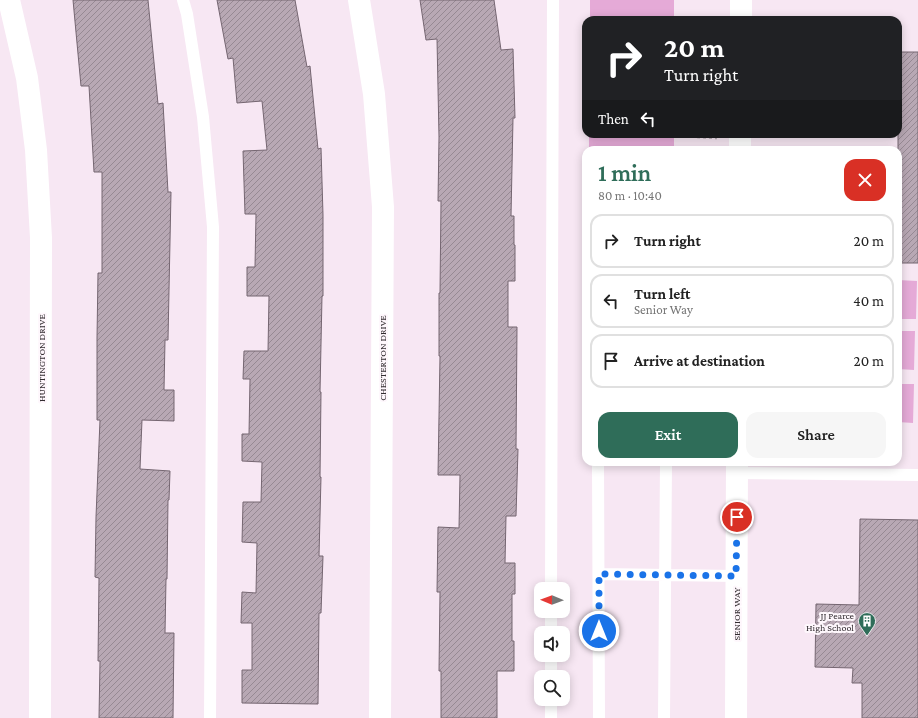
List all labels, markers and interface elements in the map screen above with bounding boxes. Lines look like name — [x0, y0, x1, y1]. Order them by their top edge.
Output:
icon: right — [598, 32, 650, 84]
text: 20 m — [664, 32, 724, 63]
text: Turn right — [664, 65, 738, 85]
icon: left — [637, 108, 659, 130]
text: Then — [598, 111, 629, 127]
text: 1 min — [598, 159, 651, 186]
button: close — [844, 159, 886, 201]
text: 80 m · 10:40 — [598, 188, 662, 203]
icon: right — [600, 230, 622, 252]
text: Turn right — [634, 233, 701, 249]
text: 20 m — [854, 233, 884, 249]
text: Turn left — [634, 286, 690, 302]
icon: left — [600, 290, 622, 312]
text: 40 m — [853, 293, 884, 309]
text: Senior Way — [634, 302, 693, 317]
street label: HUNTINGTON DRIVE — [36, 313, 47, 402]
street label: CHESTERTON DRIVE — [377, 315, 388, 401]
icon: arrive — [600, 350, 622, 372]
text: Arrive at destination — [634, 353, 765, 369]
text: 20 m — [854, 353, 884, 369]
button: Exit — [598, 412, 738, 458]
button: Share — [746, 412, 886, 458]
pin — [720, 500, 754, 534]
icon: arrive — [726, 506, 748, 528]
north arrow — [534, 582, 570, 618]
map controls — [534, 582, 570, 706]
street label: SENIOR WAY — [731, 587, 742, 641]
position arrow — [578, 610, 620, 652]
place label: JJ Pearce High School — [806, 610, 855, 633]
building icon: JJ Pearce High School — [857, 611, 877, 636]
button: sound — [534, 626, 570, 662]
button: search — [534, 670, 570, 706]

